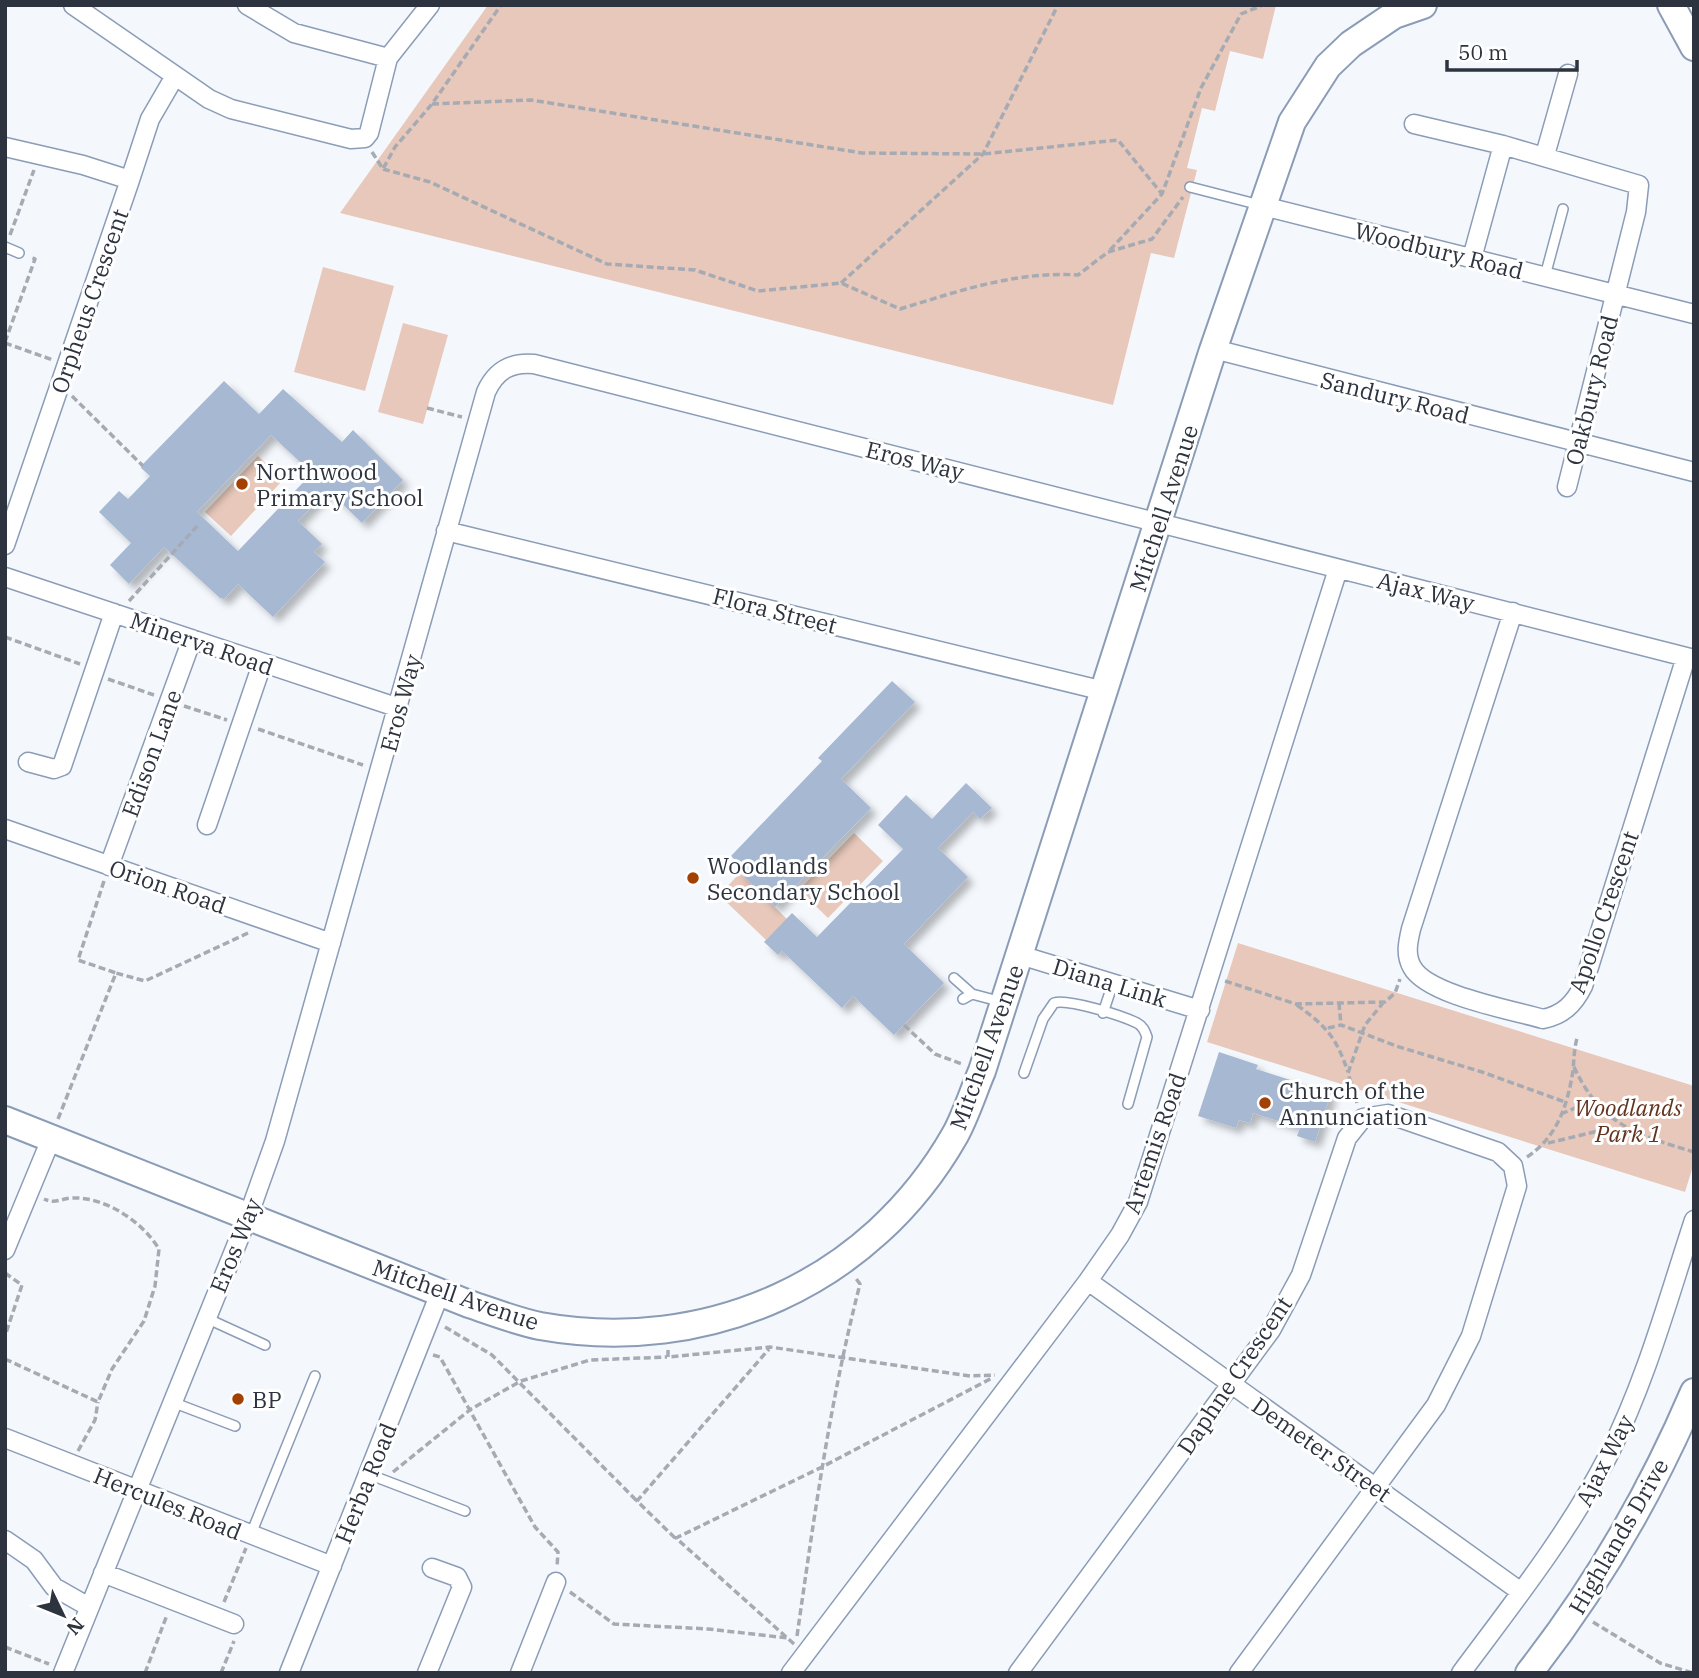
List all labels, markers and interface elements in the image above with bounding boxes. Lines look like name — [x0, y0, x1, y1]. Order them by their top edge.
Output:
scale bar — [1447, 28, 1576, 72]
text: 50 m — [1458, 38, 1508, 66]
street label: Orpheus Crescent — [43, 205, 135, 397]
street label: Woodbury Road — [1351, 215, 1527, 285]
street label: Oakbury Road — [1558, 312, 1624, 468]
street label: Sandury Road — [1317, 364, 1473, 430]
street label: Mitchell Avenue — [1122, 421, 1204, 595]
street label: Eros Way — [863, 433, 968, 487]
place label: Northwood Primary School — [256, 456, 423, 512]
marker: Northwood Primary School — [234, 476, 250, 492]
street label: Ajax Way — [1374, 564, 1478, 618]
street label: Flora Street — [710, 580, 840, 640]
street label: Minerva Road — [126, 604, 278, 682]
street label: Eros Way — [373, 650, 428, 755]
street label: Edison Lane — [114, 685, 188, 821]
street label: Apollo Crescent — [1561, 827, 1645, 997]
place label: Woodlands Secondary School — [707, 850, 900, 906]
street label: Orion Road — [106, 852, 230, 920]
marker: Woodlands Secondary School — [685, 870, 701, 886]
street label: Diana Link — [1049, 950, 1171, 1014]
street label: Mitchell Avenue — [942, 960, 1030, 1134]
street label: Artemis Road — [1116, 1069, 1192, 1217]
place label: Church of the Annunciation — [1279, 1075, 1428, 1131]
park label: Woodlands Park 1 — [1574, 1092, 1682, 1148]
marker: Church of the Annunciation — [1257, 1095, 1273, 1111]
street label: Eros Way — [202, 1192, 268, 1297]
street label: Mitchell Avenue — [369, 1252, 543, 1336]
street label: Daphne Crescent — [1170, 1290, 1298, 1460]
place label: BP — [252, 1384, 282, 1414]
street label: Demeter Street — [1246, 1390, 1398, 1508]
marker: BP — [230, 1391, 246, 1407]
street label: Ajax Way — [1568, 1408, 1640, 1511]
street label: Herba Road — [327, 1418, 403, 1548]
street label: Highlands Drive — [1561, 1453, 1675, 1619]
street label: Hercules Road — [89, 1460, 247, 1546]
north arrow — [28, 1580, 98, 1650]
text: N — [62, 1613, 89, 1640]

